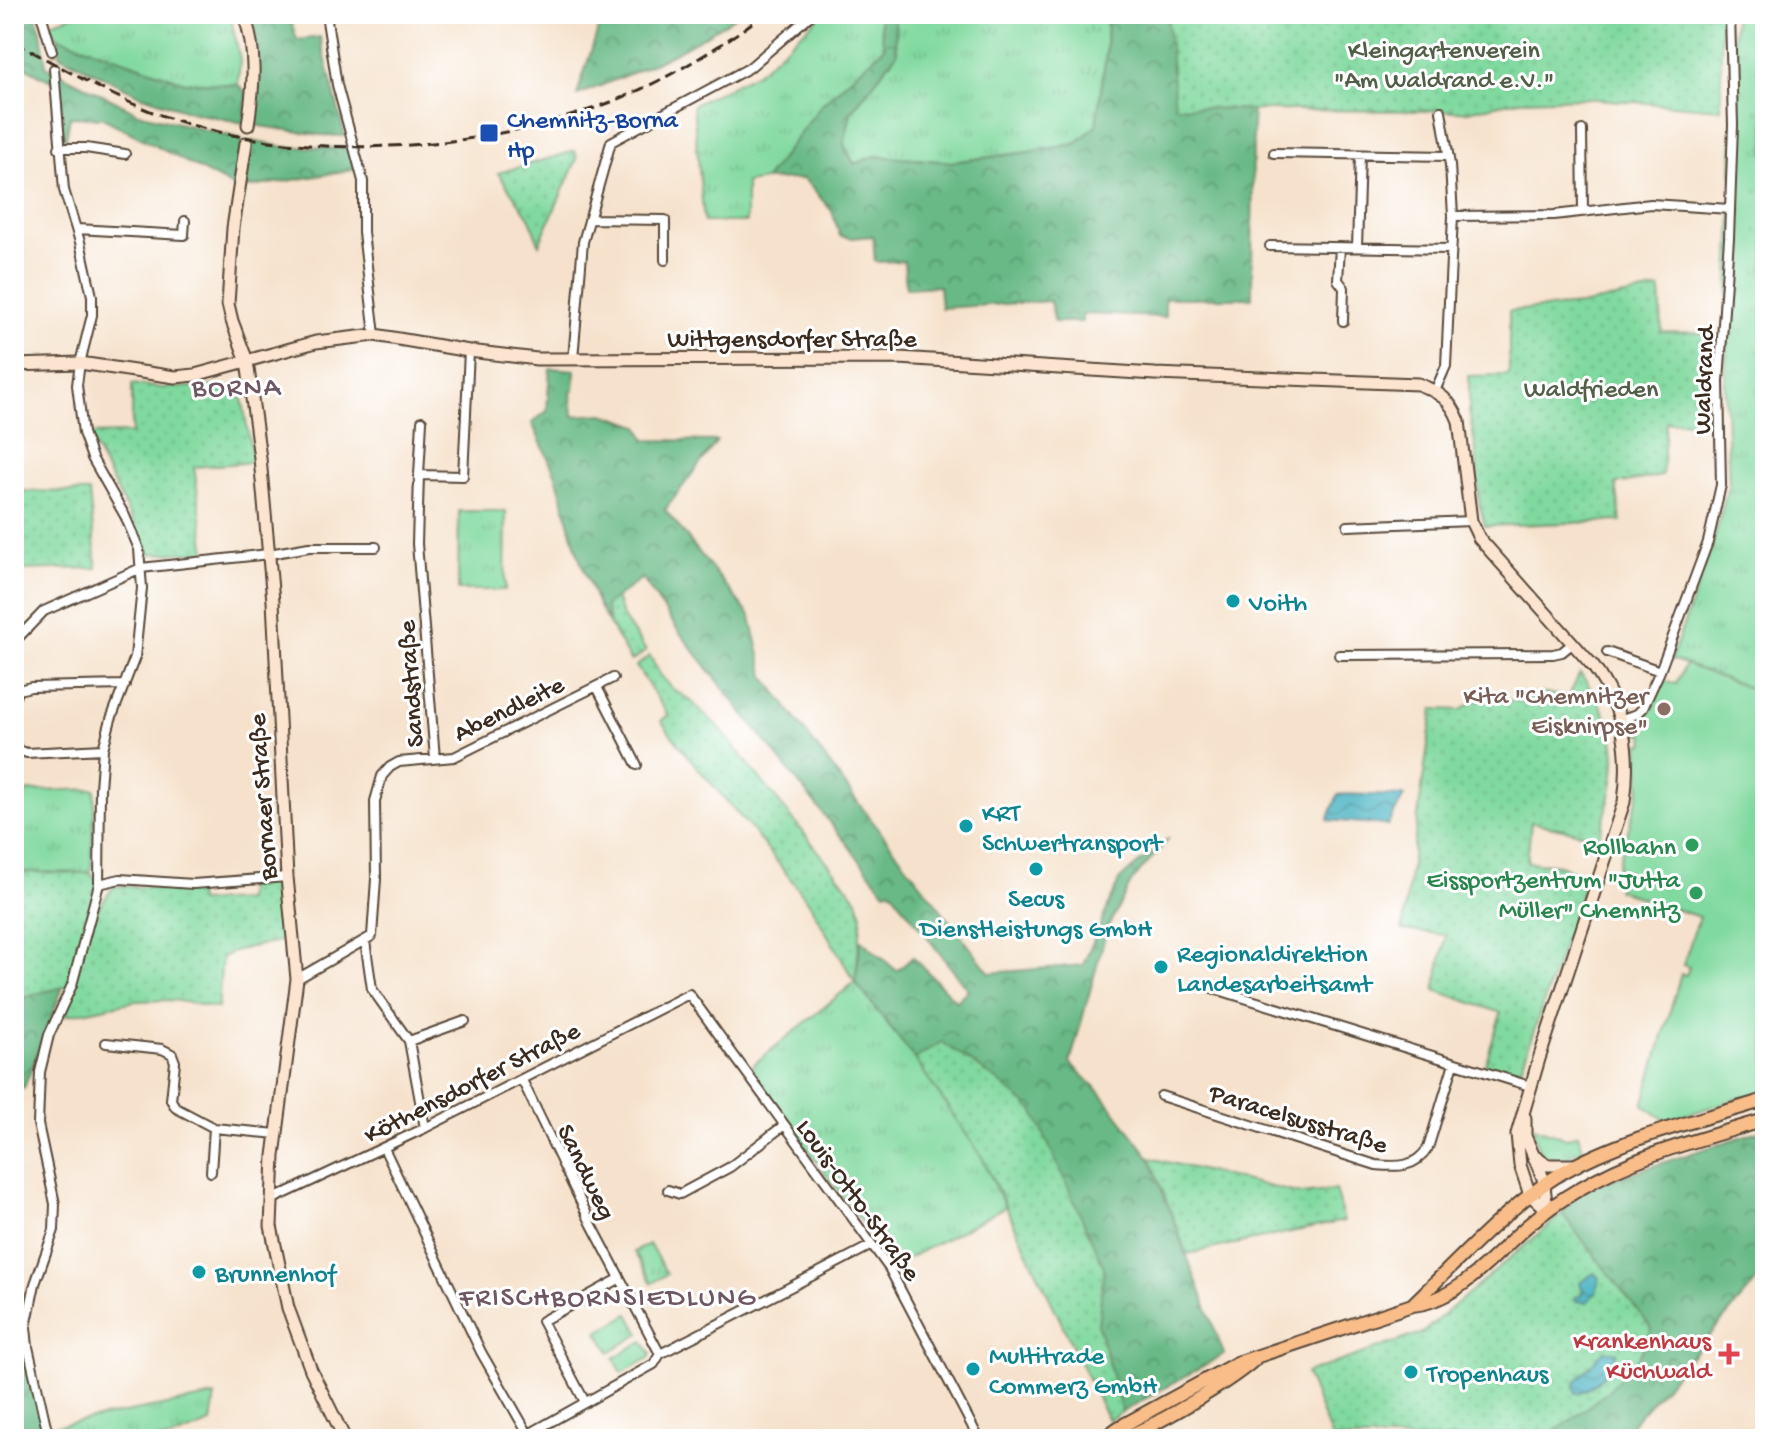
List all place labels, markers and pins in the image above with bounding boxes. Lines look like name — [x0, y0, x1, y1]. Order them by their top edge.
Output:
place label: Chemnitz-Borna Hp — [507, 107, 680, 168]
marker: Chemnitz-Borna Hp — [478, 122, 500, 144]
place label: Voith — [1248, 590, 1307, 621]
marker: Voith — [1224, 592, 1242, 610]
place label: Kita "Chemnitzer Eisknirpse" — [1463, 683, 1651, 744]
marker: Kita "Chemnitzer Eisknirpse" — [1655, 700, 1673, 718]
place label: KRT Schwertransport — [982, 800, 1164, 861]
marker: KRT Schwertransport — [957, 817, 975, 835]
place label: Rollbahn — [1583, 834, 1677, 865]
marker: Rollbahn — [1683, 836, 1701, 854]
marker: Secus Dienstleistungs GmbH — [1027, 860, 1045, 878]
place label: Eissportzentrum "Jutta Müller" Chemnitz — [1427, 867, 1682, 928]
marker: Eissportzentrum "Jutta Müller" Chemnitz — [1687, 884, 1705, 902]
place label: Secus Dienstleistungs GmbH — [918, 886, 1152, 947]
place label: Regionaldirektion Landesarbeitsamt — [1177, 941, 1374, 1002]
marker: Regionaldirektion Landesarbeitsamt — [1152, 958, 1170, 976]
place label: Brunnenhof — [214, 1261, 338, 1292]
marker: Brunnenhof — [190, 1263, 208, 1281]
place label: Krankenhaus Küchwald — [1573, 1328, 1713, 1389]
place label: Multitrade Commerz GmbH — [989, 1343, 1157, 1404]
marker: Krankenhaus Küchwald — [1718, 1343, 1740, 1365]
marker: Multitrade Commerz GmbH — [964, 1360, 982, 1378]
place label: Tropenhaus — [1425, 1361, 1550, 1392]
marker: Tropenhaus — [1402, 1363, 1420, 1381]

